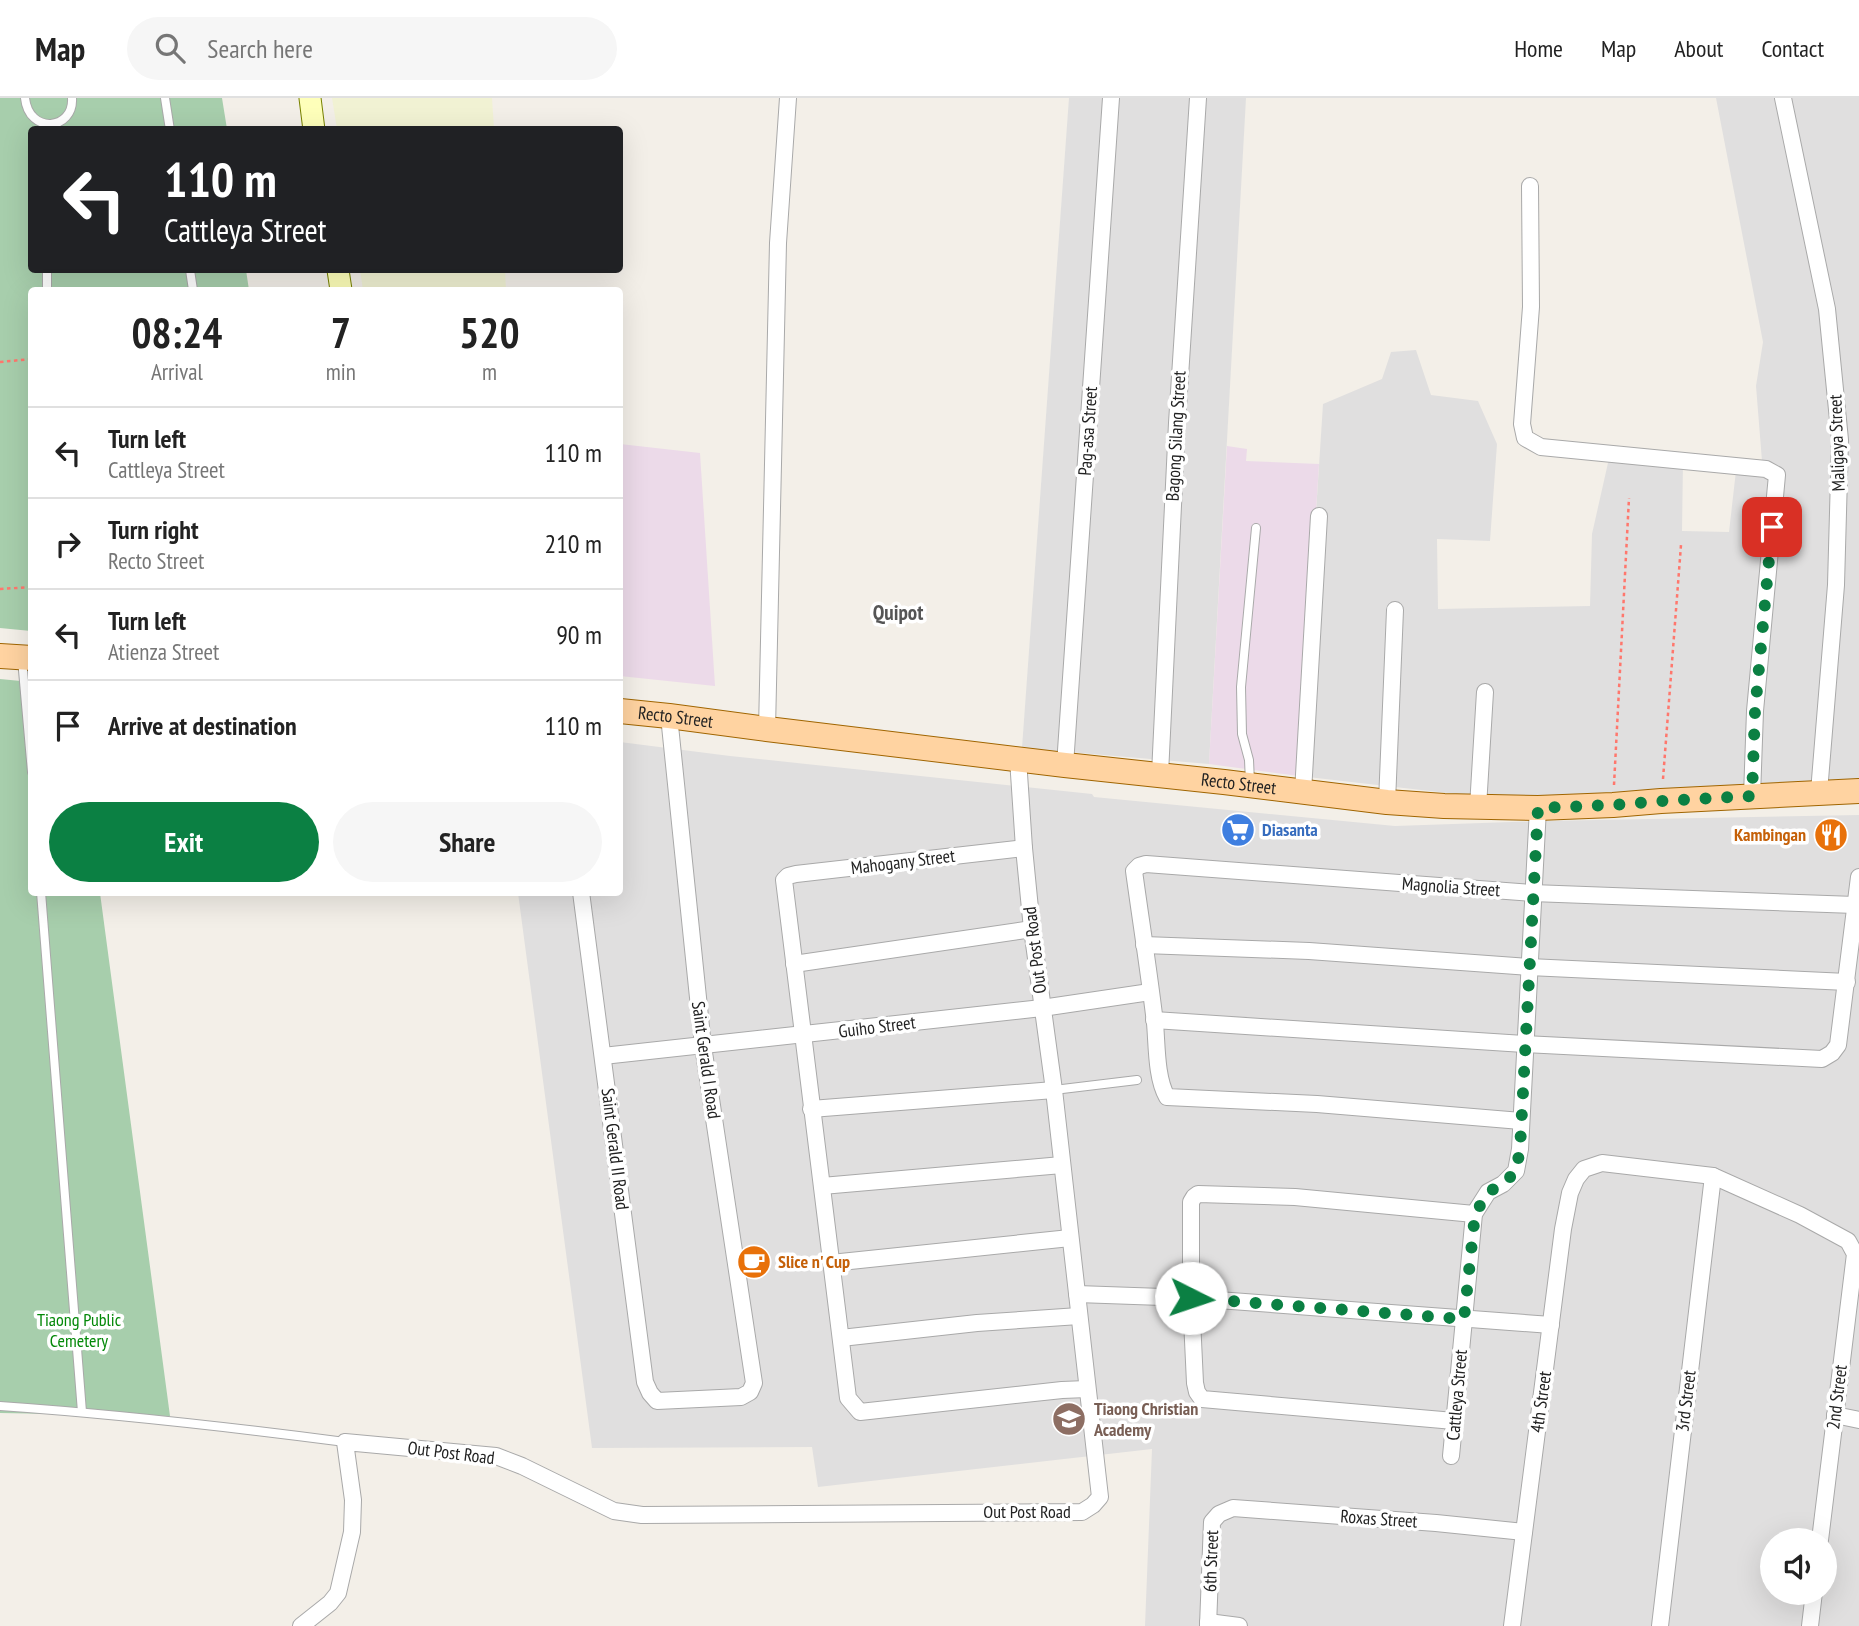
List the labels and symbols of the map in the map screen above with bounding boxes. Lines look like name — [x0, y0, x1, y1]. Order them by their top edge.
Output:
street label: Bagong Silang Street — [1161, 370, 1190, 502]
street label: Pag-asa Street — [1073, 386, 1102, 476]
street label: Maligaya Street — [1823, 394, 1850, 492]
pin — [1742, 497, 1802, 557]
district label: Quipot — [873, 599, 923, 626]
street label: Recto Street — [637, 701, 715, 733]
street label: Recto Street — [1200, 768, 1278, 799]
supermarket icon: Diasanta — [1219, 811, 1257, 849]
restaurant icon: Kambingan — [1812, 816, 1850, 854]
place label: Diasanta — [1262, 818, 1318, 841]
place label: Kambingan — [1734, 823, 1806, 846]
street label: Mahogany Street — [850, 844, 956, 879]
street label: Magnolia Street — [1401, 872, 1501, 901]
street label: Out Post Road — [1018, 905, 1051, 995]
street label: Saint Gerald I Road — [687, 1000, 726, 1120]
street label: Guiho Street — [837, 1010, 917, 1043]
street label: Saint Gerald II Road — [597, 1087, 634, 1211]
cafe icon: Slice n' Cup — [735, 1243, 773, 1281]
place label: Slice n' Cup — [778, 1250, 850, 1273]
position arrow — [1154, 1261, 1228, 1335]
park label: Tiaong Public Cemetery — [37, 1308, 122, 1352]
street label: Cattleya Street — [1441, 1348, 1472, 1442]
street label: 2nd Street — [1821, 1363, 1852, 1431]
street label: 3rd Street — [1670, 1369, 1701, 1433]
street label: 4th Street — [1525, 1370, 1556, 1434]
place label: Tiaong Christian Academy — [1093, 1397, 1198, 1441]
school or university icon: Tiaong Christian Academy — [1050, 1400, 1088, 1438]
street label: Out Post Road — [406, 1436, 496, 1469]
street label: Out Post Road — [983, 1500, 1071, 1523]
street label: Roxas Street — [1340, 1504, 1418, 1533]
street label: 6th Street — [1198, 1530, 1223, 1592]

